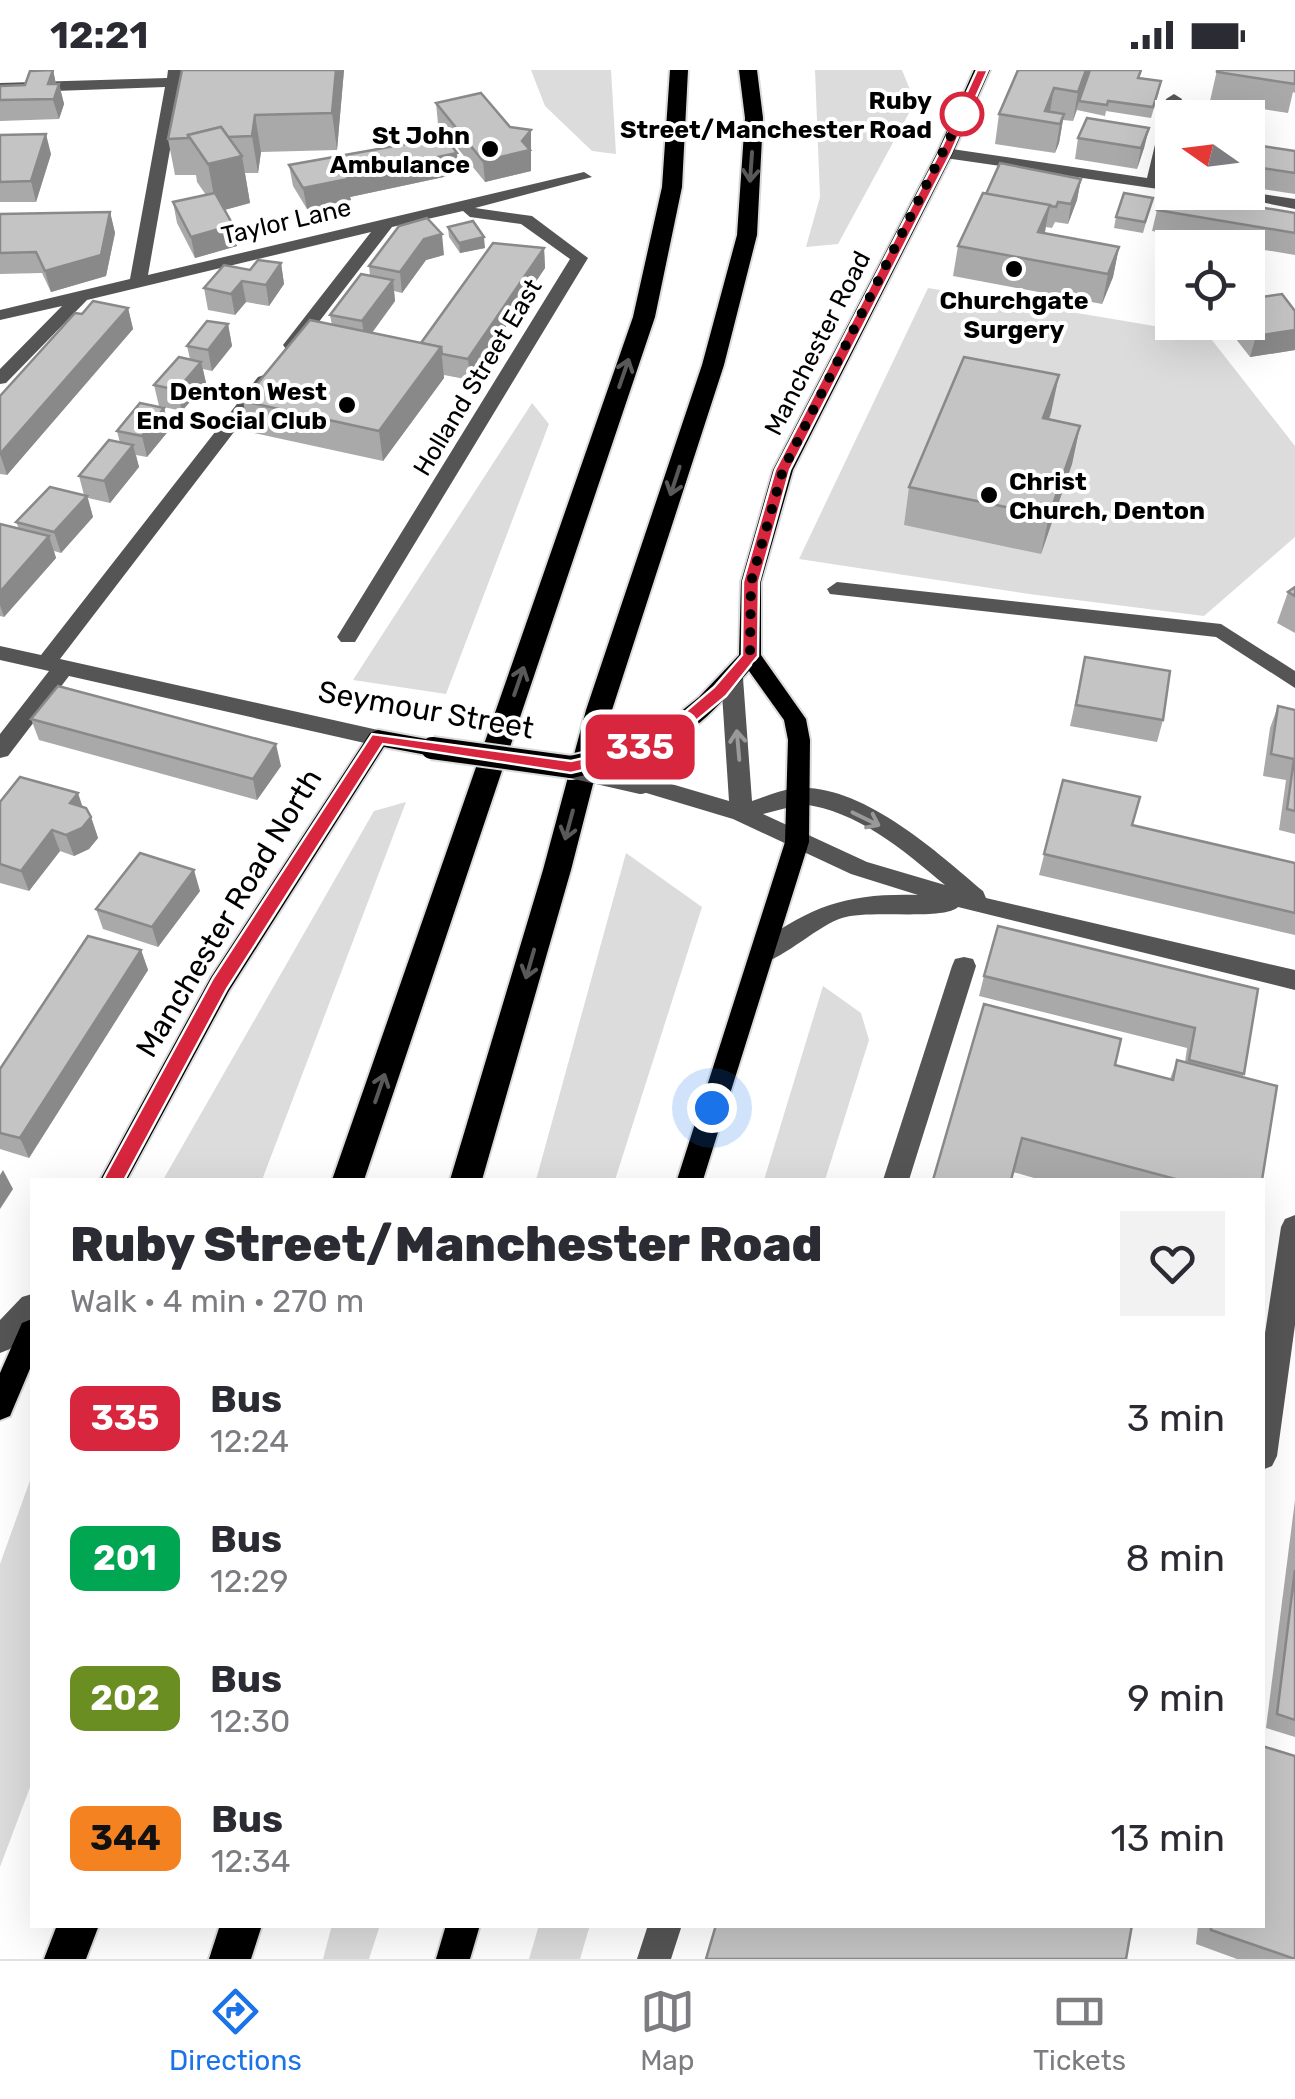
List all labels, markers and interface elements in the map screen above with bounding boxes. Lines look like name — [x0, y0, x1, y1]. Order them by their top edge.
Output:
text: 12:21 — [50, 12, 148, 58]
place label: Ruby Street/Manchester Road — [620, 86, 932, 144]
marker: Ruby Street/Manchester Road — [941, 93, 983, 135]
north arrow — [1155, 100, 1265, 210]
map controls — [1155, 100, 1265, 340]
place label: St John Ambulance — [330, 121, 470, 179]
marker: St John Ambulance — [479, 138, 501, 160]
one-way arrow — [741, 150, 760, 182]
street label: Taylor Lane — [219, 193, 354, 250]
button: locate — [1155, 230, 1265, 340]
street label: Manchester Road — [759, 246, 876, 440]
marker: Churchgate Surgery — [1003, 258, 1025, 280]
street label: Holland Street East — [407, 274, 548, 481]
place label: Churchgate Surgery — [939, 286, 1089, 344]
one-way arrow — [617, 358, 635, 390]
place label: Denton West End Social Club — [136, 377, 327, 435]
marker: Denton West End Social Club — [336, 394, 358, 416]
one-way arrow — [664, 465, 682, 497]
place label: Christ Church, Denton — [1009, 467, 1205, 525]
marker: Christ Church, Denton — [978, 484, 1000, 506]
one-way arrow — [512, 666, 530, 697]
street label: Seymour Street — [315, 673, 537, 747]
line badge: 335 — [582, 714, 698, 780]
text: 335 — [606, 726, 674, 768]
one-way arrow — [728, 729, 747, 762]
street label: Manchester Road North — [129, 762, 329, 1064]
one-way arrow — [559, 809, 578, 840]
one-way arrow — [851, 811, 881, 830]
one-way arrow — [520, 948, 538, 979]
one-way arrow — [372, 1073, 390, 1104]
your location — [687, 1083, 737, 1133]
button: heart — [1120, 1211, 1225, 1316]
text: Ruby Street/Manchester Road — [70, 1216, 823, 1273]
text: Walk · 4 min · 270 m — [70, 1282, 364, 1320]
text: Bus — [210, 1376, 282, 1422]
text: 3 min — [1127, 1395, 1225, 1441]
text: 335 — [91, 1397, 159, 1439]
text: 12:24 — [210, 1422, 289, 1460]
text: Bus — [210, 1516, 282, 1562]
text: 8 min — [1126, 1535, 1225, 1581]
text: 201 — [93, 1537, 157, 1579]
text: 12:29 — [210, 1562, 288, 1600]
text: Bus — [210, 1656, 282, 1702]
text: 9 min — [1127, 1675, 1225, 1721]
text: 202 — [90, 1677, 160, 1719]
text: 12:30 — [210, 1702, 290, 1740]
text: Bus — [211, 1796, 283, 1842]
text: 13 min — [1111, 1815, 1225, 1861]
text: 344 — [90, 1817, 161, 1859]
text: 12:34 — [211, 1842, 291, 1880]
tab: Directions — [169, 1984, 302, 2077]
tab: Map — [640, 1984, 695, 2077]
tab: Tickets — [1033, 1984, 1126, 2077]

